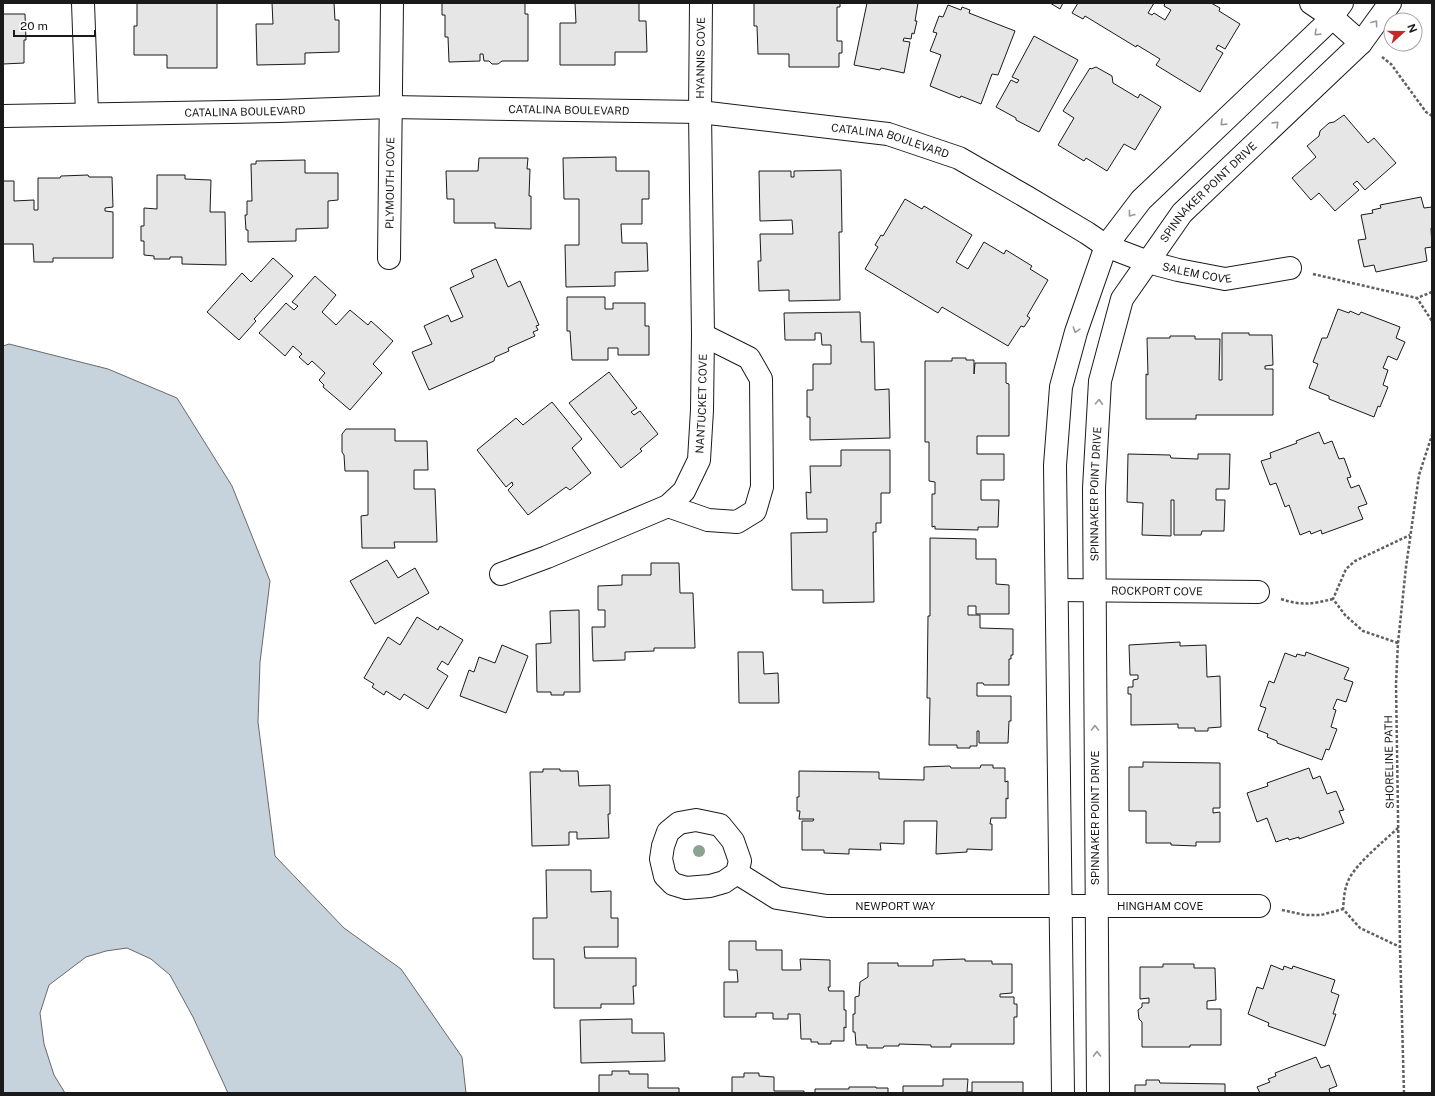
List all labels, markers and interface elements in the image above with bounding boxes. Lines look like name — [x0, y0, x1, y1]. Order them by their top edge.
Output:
scale bar — [14, 12, 95, 38]
north arrow — [1383, 12, 1423, 52]
street label: HYANNIS COVE — [694, 17, 707, 99]
text: 20 m — [20, 19, 48, 33]
one-way arrow — [1370, 20, 1378, 27]
text: N — [1405, 22, 1419, 35]
one-way arrow — [1314, 28, 1322, 35]
street label: CATALINA BOULEVARD — [508, 103, 630, 117]
street label: CATALINA BOULEVARD — [184, 104, 306, 119]
one-way arrow — [1220, 118, 1228, 125]
street label: CATALINA BOULEVARD — [831, 121, 951, 160]
one-way arrow — [1271, 121, 1279, 129]
street label: PLYMOUTH COVE — [383, 137, 396, 229]
street label: SPINNAKER POINT DRIVE — [1157, 139, 1259, 245]
one-way arrow — [1128, 210, 1135, 217]
street label: SALEM COVE — [1161, 260, 1233, 285]
one-way arrow — [1072, 327, 1081, 334]
street label: NANTUCKET COVE — [693, 354, 709, 454]
one-way arrow — [1095, 399, 1103, 405]
street label: SPINNAKER POINT DRIVE — [1088, 426, 1103, 561]
street label: ROCKPORT COVE — [1111, 585, 1203, 597]
street label: SHORELINE PATH — [1382, 715, 1396, 809]
one-way arrow — [1091, 725, 1099, 731]
street label: SPINNAKER POINT DRIVE — [1089, 751, 1101, 885]
street label: NEWPORT WAY — [855, 900, 935, 912]
street label: HINGHAM COVE — [1117, 900, 1204, 912]
one-way arrow — [1093, 1051, 1101, 1057]

